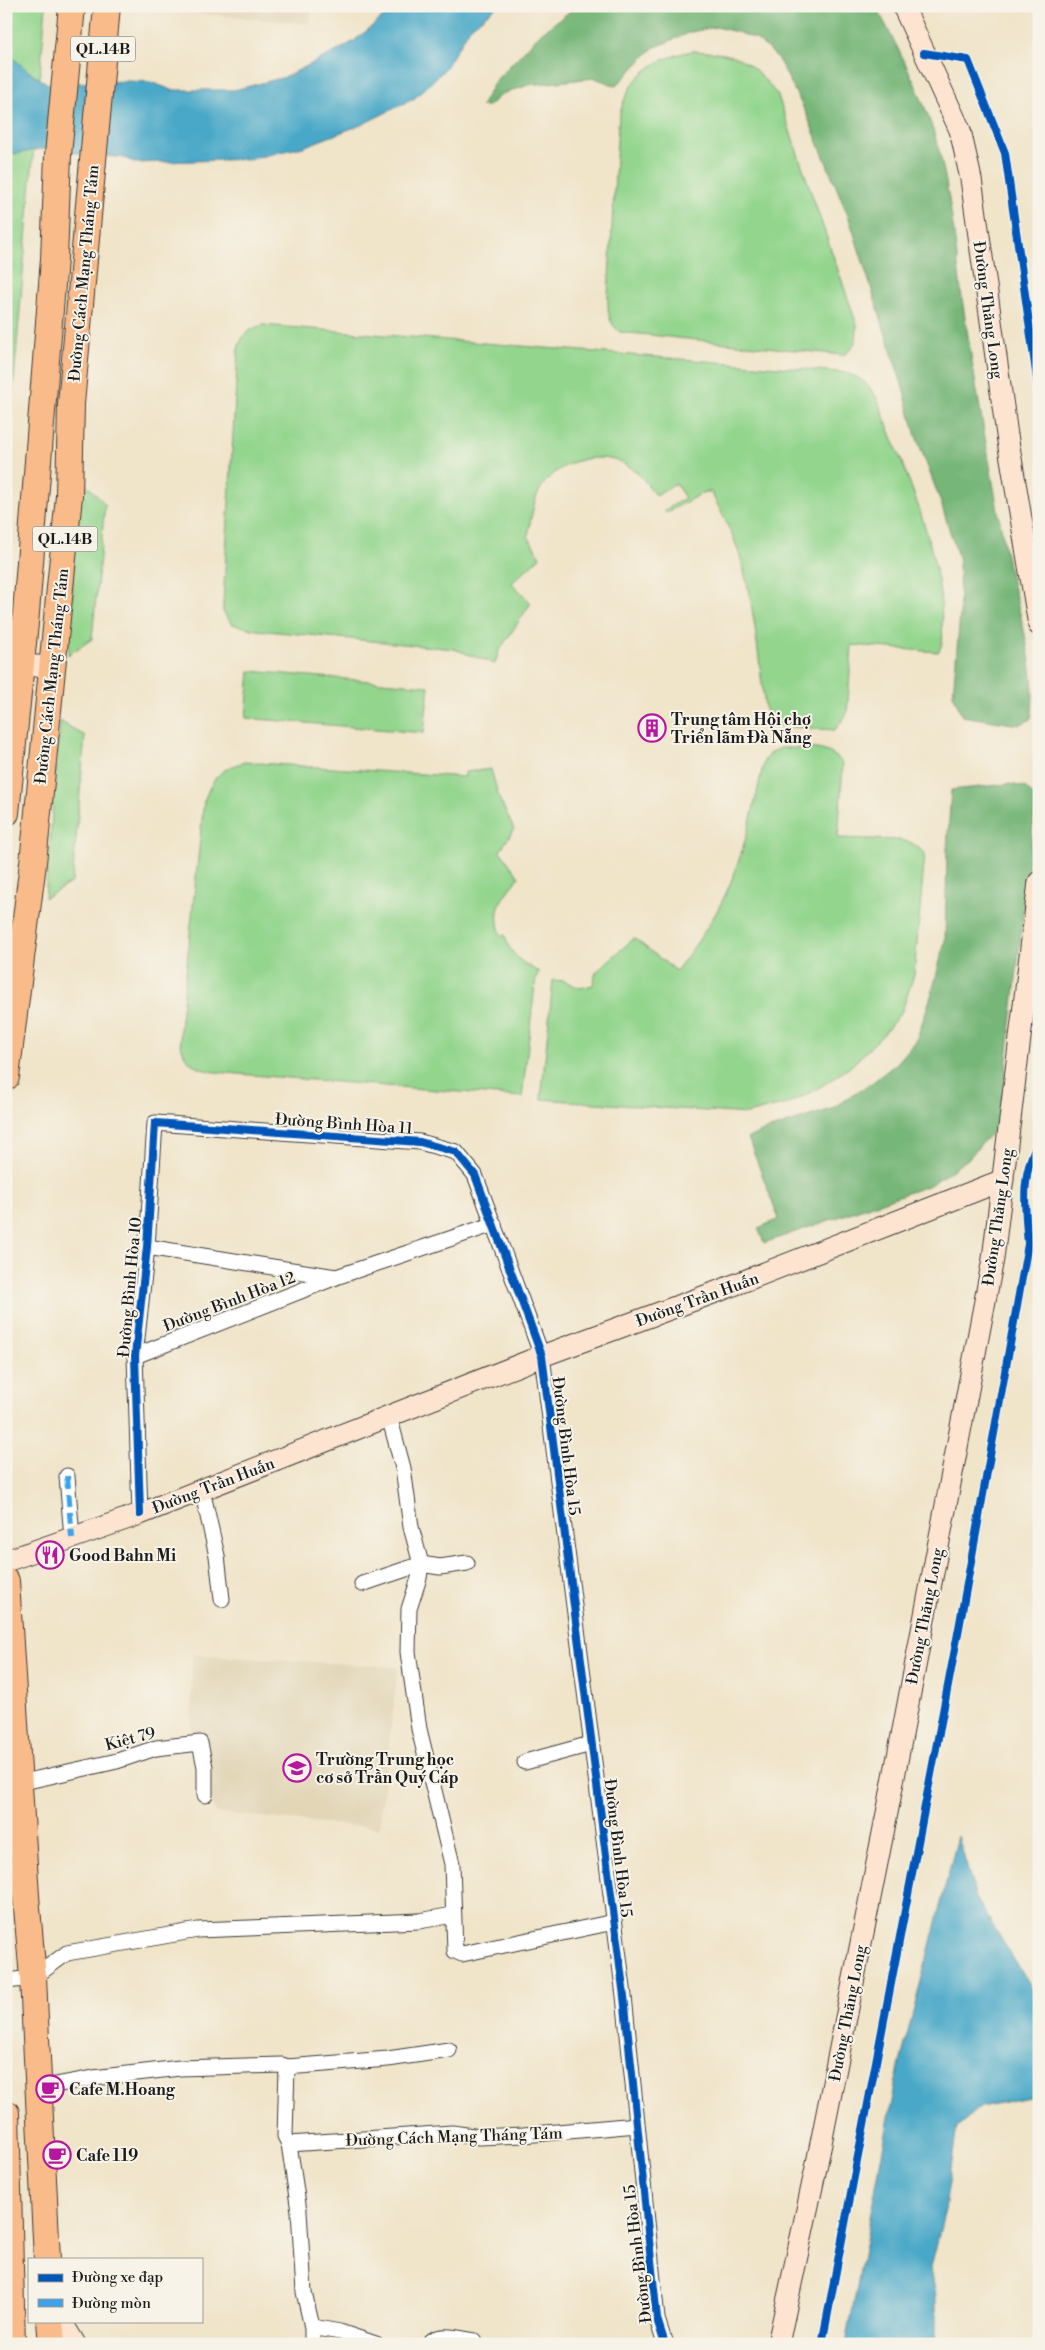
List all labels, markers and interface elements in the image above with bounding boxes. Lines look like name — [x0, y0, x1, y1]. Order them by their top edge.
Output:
road number: QL.14B — [70, 36, 136, 62]
street label: Đường Cách Mạng Tháng Tám — [65, 164, 103, 382]
street label: Đường Thăng Long — [968, 240, 1008, 381]
road number: QL.14B — [32, 526, 98, 552]
street label: Đường Cách Mạng Tháng Tám — [31, 567, 73, 785]
place label: Trung tâm Hội chợ Triển lãm Đà Nẵng — [671, 710, 812, 748]
building icon: Trung tâm Hội chợ Triển lãm Đà Nẵng — [637, 713, 667, 743]
street label: Đường Bình Hòa 11 — [274, 1109, 414, 1139]
street label: Đường Thăng Long — [978, 1146, 1018, 1287]
street label: Đường Bình Hòa 10 — [114, 1216, 146, 1358]
street label: Đường Bình Hòa 12 — [160, 1267, 298, 1336]
street label: Đường Trần Huấn — [633, 1268, 762, 1331]
street label: Đường Bình Hòa 15 — [548, 1376, 584, 1517]
street label: Đường Trần Huấn — [149, 1453, 278, 1518]
restaurant icon: Good Bahn Mi — [35, 1540, 65, 1570]
street label: Đường Thăng Long — [902, 1545, 948, 1686]
place label: Good Bahn Mi — [69, 1546, 176, 1566]
street label: Kiệt 79 — [103, 1723, 158, 1755]
place label: Trường Trung học cơ sở Trần Quý Cáp — [316, 1750, 459, 1788]
school or university icon: Trường Trung học cơ sở Trần Quý Cáp — [282, 1753, 312, 1783]
street label: Đường Bình Hòa 15 — [600, 1778, 636, 1919]
street label: Đường Thăng Long — [825, 1942, 871, 2083]
cafe icon: Cafe M.Hoang — [35, 2074, 65, 2104]
place label: Cafe M.Hoang — [69, 2080, 176, 2100]
street label: Đường Cách Mạng Tháng Tám — [345, 2123, 563, 2151]
cafe icon: Cafe 119 — [42, 2140, 72, 2170]
place label: Cafe 119 — [76, 2146, 138, 2166]
street label: Đường Bình Hòa 15 — [620, 2183, 656, 2324]
legend — [28, 2258, 202, 2322]
text: Đường xe đạp — [72, 2268, 163, 2287]
text: Đường mòn — [72, 2294, 151, 2313]

